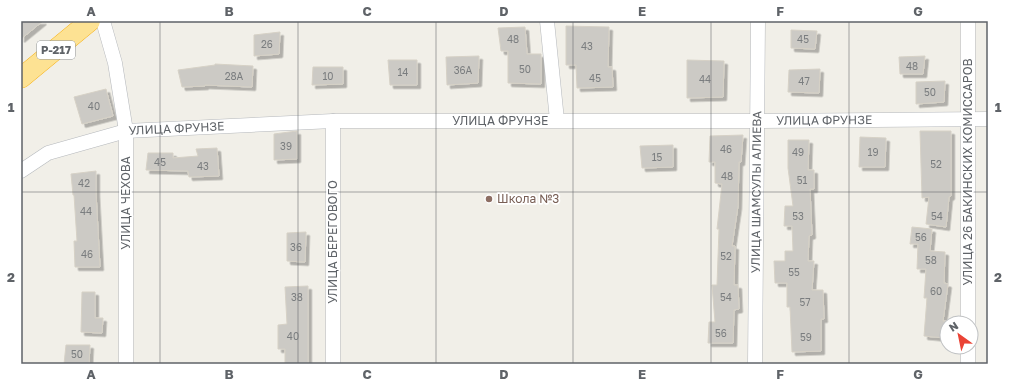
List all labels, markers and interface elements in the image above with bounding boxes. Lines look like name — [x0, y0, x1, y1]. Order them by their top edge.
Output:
text: A — [86, 3, 96, 19]
text: B — [224, 3, 234, 19]
text: C — [362, 3, 372, 19]
text: D — [499, 3, 509, 19]
text: E — [638, 3, 646, 19]
text: F — [776, 3, 784, 19]
text: G — [913, 3, 923, 19]
house number: 48 — [507, 33, 519, 45]
house number: 45 — [797, 33, 809, 45]
house number: 26 — [261, 38, 273, 50]
house number: 43 — [581, 40, 593, 52]
road number: Р-217 — [37, 41, 75, 59]
street label: УЛИЦА 26 БАКИНСКИХ КОМИССАРОВ — [960, 58, 975, 286]
house number: 48 — [906, 60, 918, 72]
house number: 50 — [519, 63, 531, 75]
house number: 36А — [454, 64, 473, 76]
house number: 14 — [398, 66, 408, 78]
house number: 28А — [225, 70, 244, 82]
house number: 10 — [322, 70, 334, 82]
house number: 45 — [589, 72, 601, 84]
house number: 44 — [699, 73, 711, 85]
house number: 47 — [798, 75, 810, 87]
house number: 50 — [924, 86, 936, 98]
text: 1 — [8, 99, 15, 115]
text: 1 — [995, 99, 1002, 115]
house number: 40 — [88, 100, 100, 112]
street label: УЛИЦА ШАМСУЛЫ АЛИЕВА — [748, 111, 764, 273]
street label: УЛИЦА ФРУНЗЕ — [776, 112, 872, 128]
street label: УЛИЦА ФРУНЗЕ — [452, 113, 548, 128]
street label: УЛИЦА ФРУНЗЕ — [128, 118, 225, 138]
house number: 39 — [280, 140, 292, 152]
house number: 46 — [720, 143, 732, 155]
house number: 49 — [792, 146, 804, 158]
house number: 19 — [868, 146, 878, 158]
house number: 15 — [652, 151, 663, 163]
street label: УЛИЦА ЧЕХОВА — [118, 156, 133, 250]
house number: 45 — [154, 156, 166, 168]
house number: 52 — [930, 158, 942, 170]
house number: 43 — [197, 160, 209, 172]
house number: 48 — [721, 170, 733, 182]
house number: 51 — [797, 174, 807, 186]
house number: 42 — [78, 177, 90, 189]
street label: УЛИЦА БЕРЕГОВОГО — [325, 180, 340, 304]
place label: Школа №3 — [497, 191, 559, 206]
marker: Школа №3 — [484, 194, 494, 204]
house number: 44 — [80, 205, 92, 217]
house number: 53 — [792, 210, 804, 222]
house number: 54 — [931, 210, 943, 222]
house number: 56 — [915, 231, 927, 243]
house number: 36 — [290, 241, 302, 253]
house number: 46 — [81, 248, 93, 260]
house number: 52 — [720, 250, 732, 262]
house number: 58 — [925, 254, 937, 266]
house number: 55 — [788, 266, 800, 278]
text: 2 — [7, 269, 15, 285]
text: 2 — [994, 269, 1002, 285]
house number: 60 — [930, 285, 942, 297]
house number: 38 — [291, 291, 303, 303]
house number: 54 — [720, 291, 732, 303]
house number: 57 — [799, 296, 811, 308]
north arrow — [939, 315, 979, 355]
text: N — [946, 318, 960, 334]
house number: 56 — [715, 327, 727, 339]
house number: 40 — [287, 330, 299, 342]
house number: 59 — [800, 331, 812, 343]
house number: 50 — [71, 348, 83, 360]
text: A — [86, 366, 96, 382]
text: B — [224, 366, 234, 382]
text: C — [362, 366, 372, 382]
text: D — [499, 366, 509, 382]
text: E — [638, 366, 646, 382]
text: F — [776, 366, 784, 382]
text: G — [913, 366, 923, 382]

